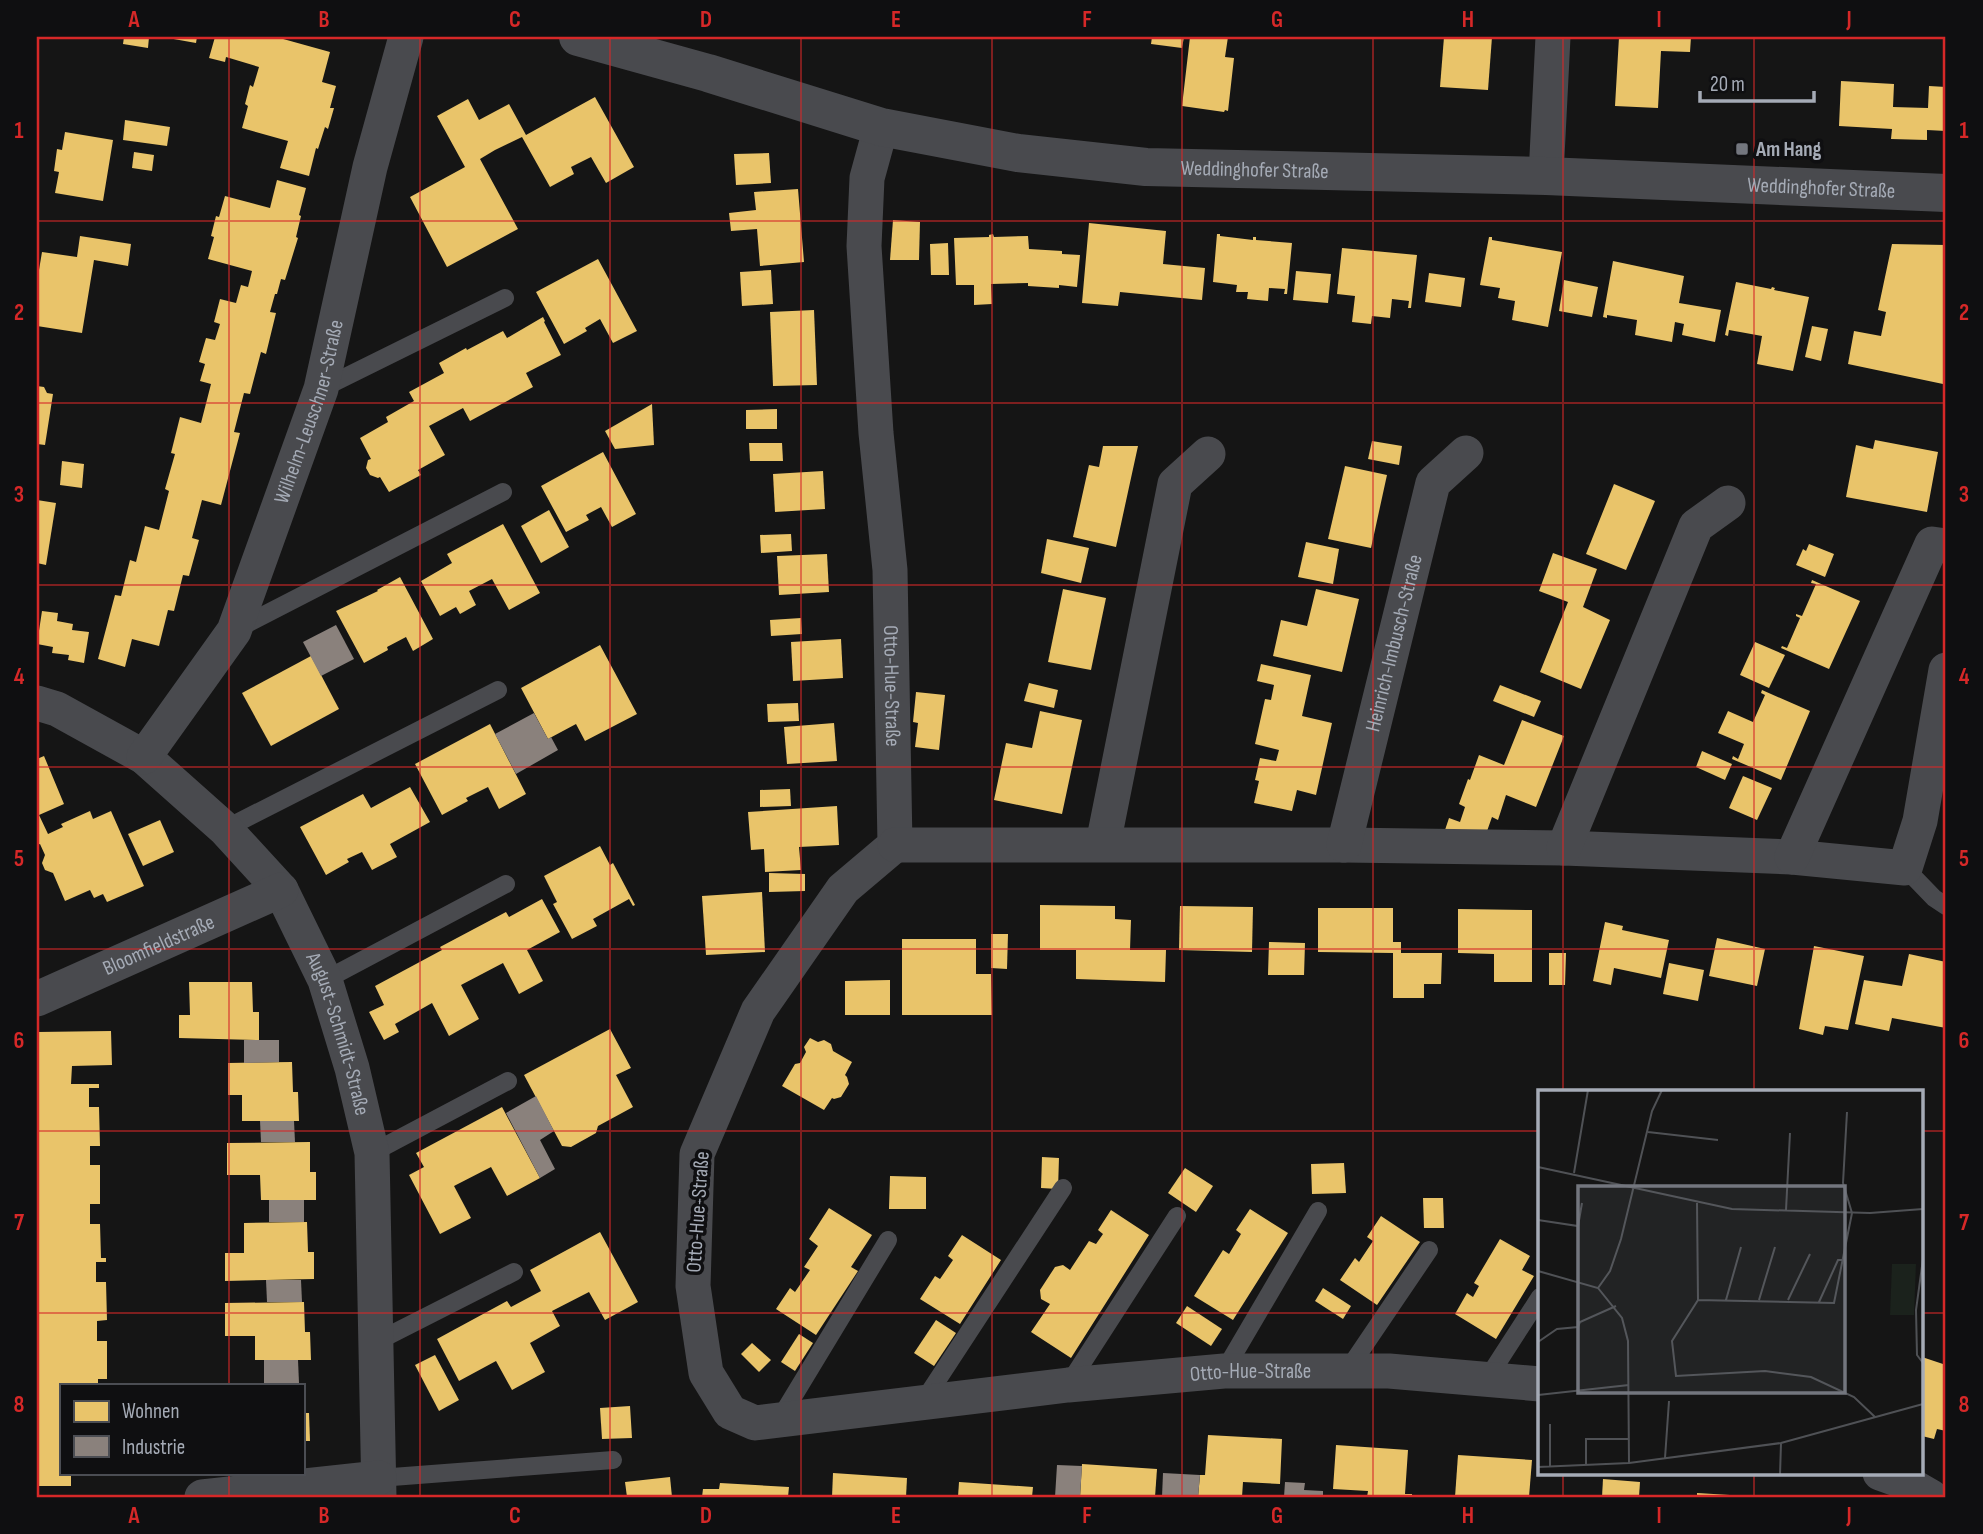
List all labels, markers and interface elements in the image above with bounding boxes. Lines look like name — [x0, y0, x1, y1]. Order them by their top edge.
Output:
text: A — [128, 6, 141, 34]
text: B — [319, 6, 330, 34]
text: C — [509, 6, 521, 34]
text: D — [700, 6, 712, 34]
text: E — [891, 6, 901, 34]
text: F — [1082, 6, 1092, 34]
text: G — [1271, 6, 1283, 34]
text: H — [1462, 6, 1474, 34]
text: I — [1656, 6, 1662, 34]
text: J — [1845, 6, 1852, 34]
scale bar — [1700, 60, 1813, 104]
text: 20 m — [1710, 72, 1745, 97]
text: 1 — [14, 117, 24, 145]
text: 1 — [1959, 117, 1969, 145]
place label: Am Hang — [1755, 137, 1822, 162]
marker: Am Hang — [1734, 141, 1750, 157]
street label: Weddinghofer Straße — [1180, 155, 1329, 184]
street label: Weddinghofer Straße — [1747, 172, 1896, 203]
text: 2 — [14, 299, 24, 327]
text: 2 — [1959, 299, 1969, 327]
street label: Wilhelm-Leuschner-Straße — [268, 317, 348, 507]
text: 3 — [14, 481, 24, 509]
text: 3 — [1959, 481, 1969, 509]
street label: Heinrich-Imbusch-Straße — [1360, 552, 1427, 734]
street label: Otto-Hue-Straße — [879, 625, 906, 747]
text: 4 — [14, 663, 25, 691]
text: 4 — [1959, 663, 1970, 691]
text: 5 — [14, 845, 24, 873]
text: 5 — [1959, 845, 1969, 873]
street label: Bloomfieldstraße — [99, 909, 218, 981]
street label: August-Schmidt-Straße — [300, 947, 375, 1118]
text: 6 — [14, 1027, 24, 1055]
text: 6 — [1959, 1027, 1969, 1055]
inset map — [1538, 1090, 1924, 1474]
street label: Otto-Hue-Straße — [681, 1151, 715, 1273]
text: 7 — [14, 1209, 24, 1237]
text: 7 — [1959, 1209, 1969, 1237]
street label: Otto-Hue-Straße — [1189, 1359, 1311, 1387]
legend — [60, 1384, 304, 1474]
text: 8 — [14, 1391, 25, 1419]
text: 8 — [1959, 1391, 1970, 1419]
text: Wohnen — [122, 1399, 179, 1424]
text: Industrie — [122, 1435, 185, 1460]
text: A — [128, 1502, 141, 1530]
text: B — [319, 1502, 330, 1530]
text: C — [509, 1502, 521, 1530]
text: D — [700, 1502, 712, 1530]
text: E — [891, 1502, 901, 1530]
text: F — [1082, 1502, 1092, 1530]
text: G — [1271, 1502, 1283, 1530]
text: H — [1462, 1502, 1474, 1530]
text: I — [1656, 1502, 1662, 1530]
text: J — [1845, 1502, 1852, 1530]

